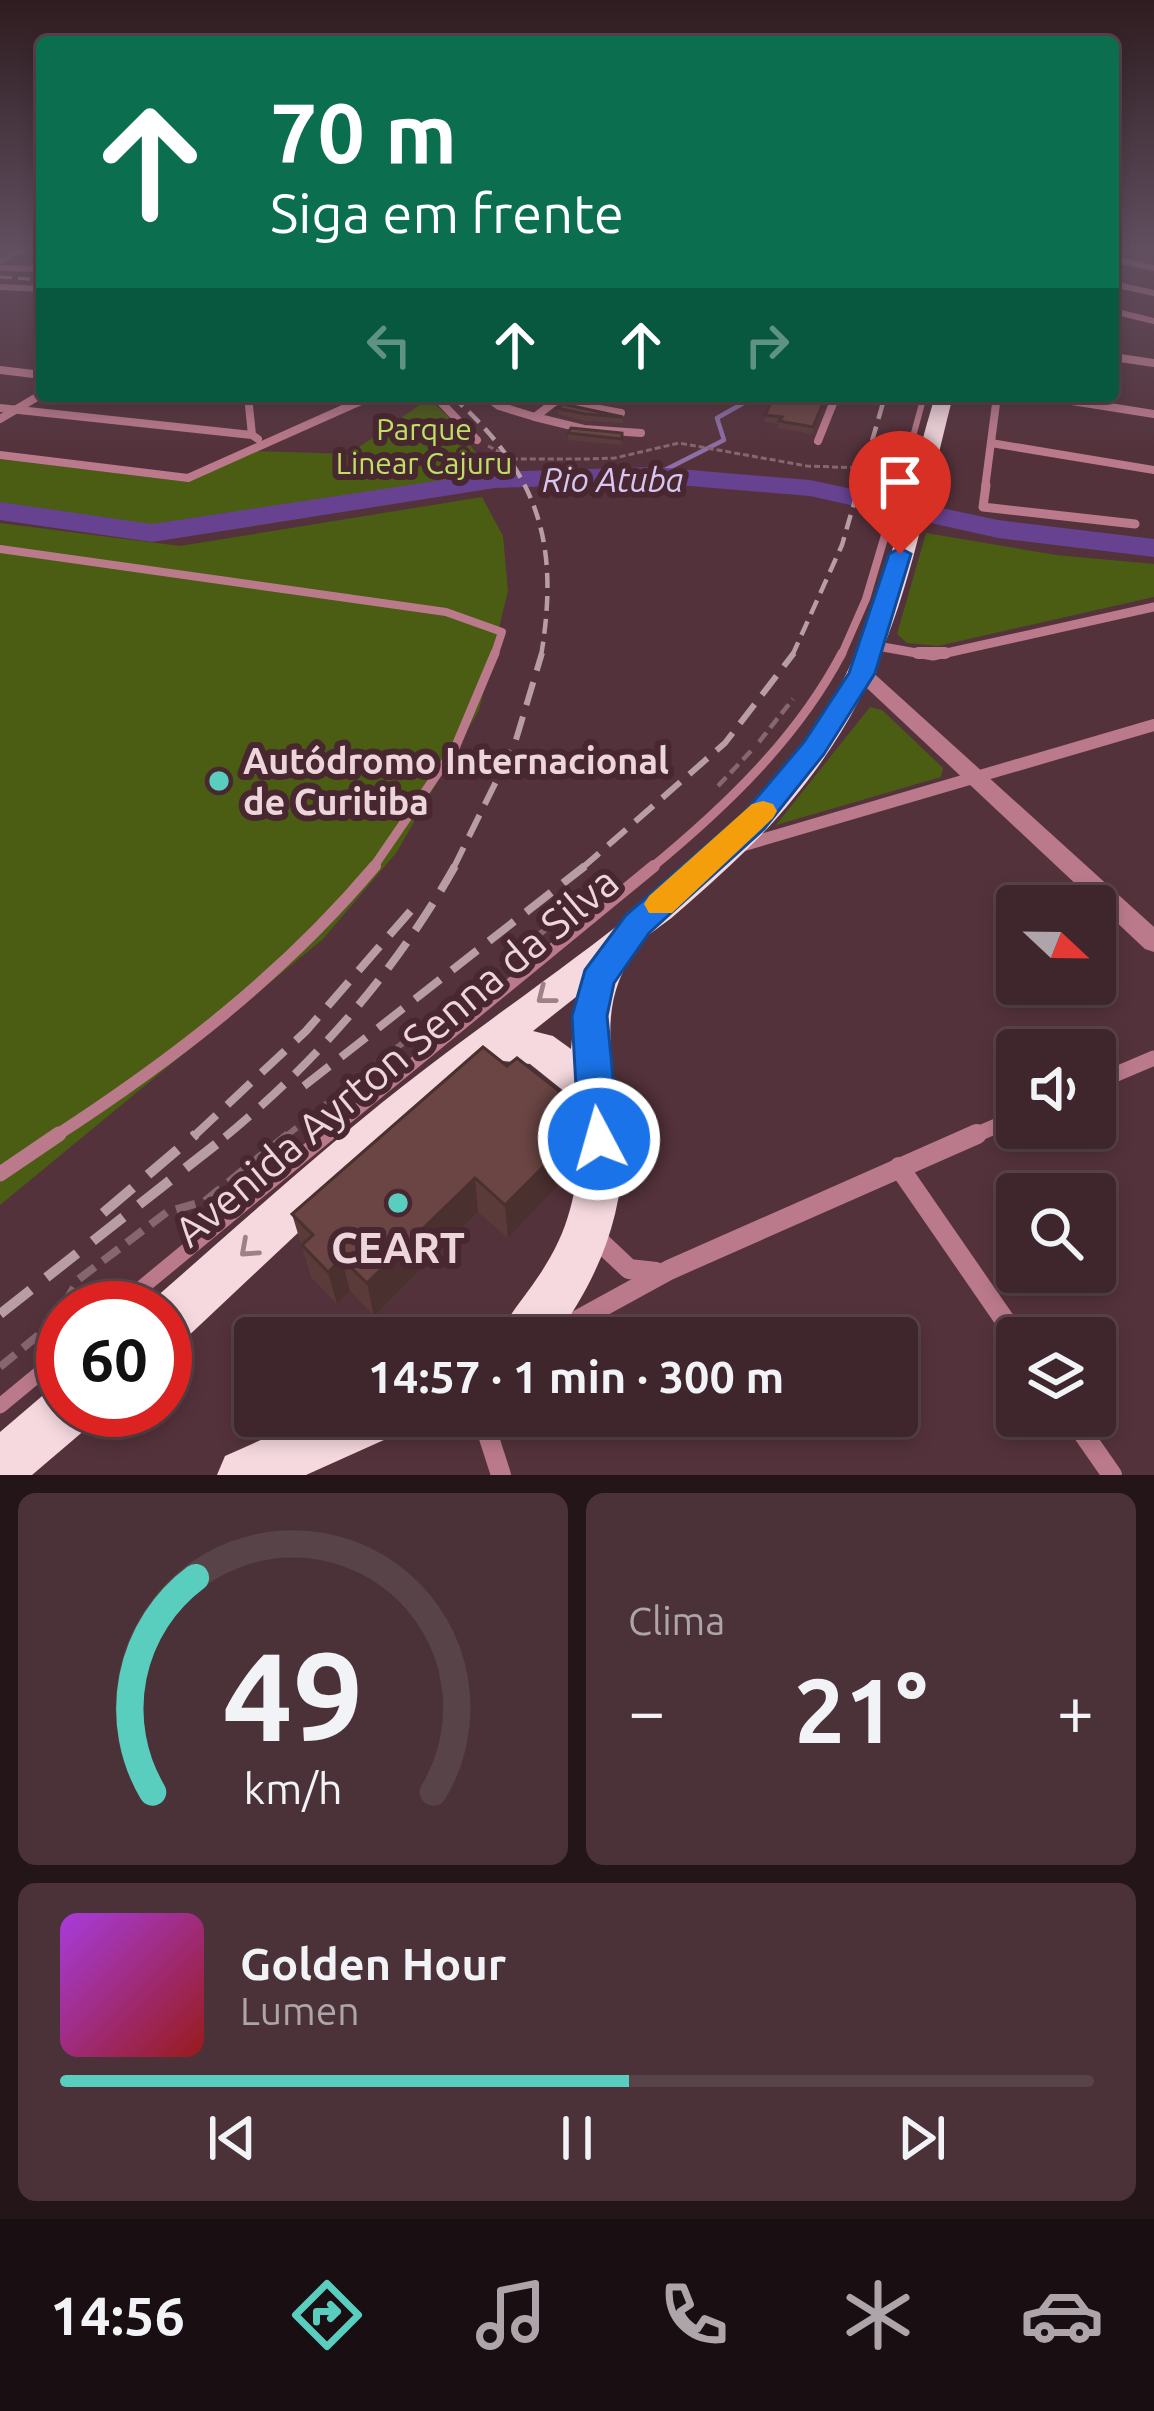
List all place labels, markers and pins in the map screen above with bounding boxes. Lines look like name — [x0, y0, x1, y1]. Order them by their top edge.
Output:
pin — [849, 431, 951, 554]
place label: Autódromo Internacional de Curitiba — [243, 740, 669, 822]
marker: Autódromo Internacional de Curitiba — [206, 768, 232, 794]
marker: CEART — [385, 1190, 411, 1216]
place label: CEART — [331, 1224, 465, 1271]

